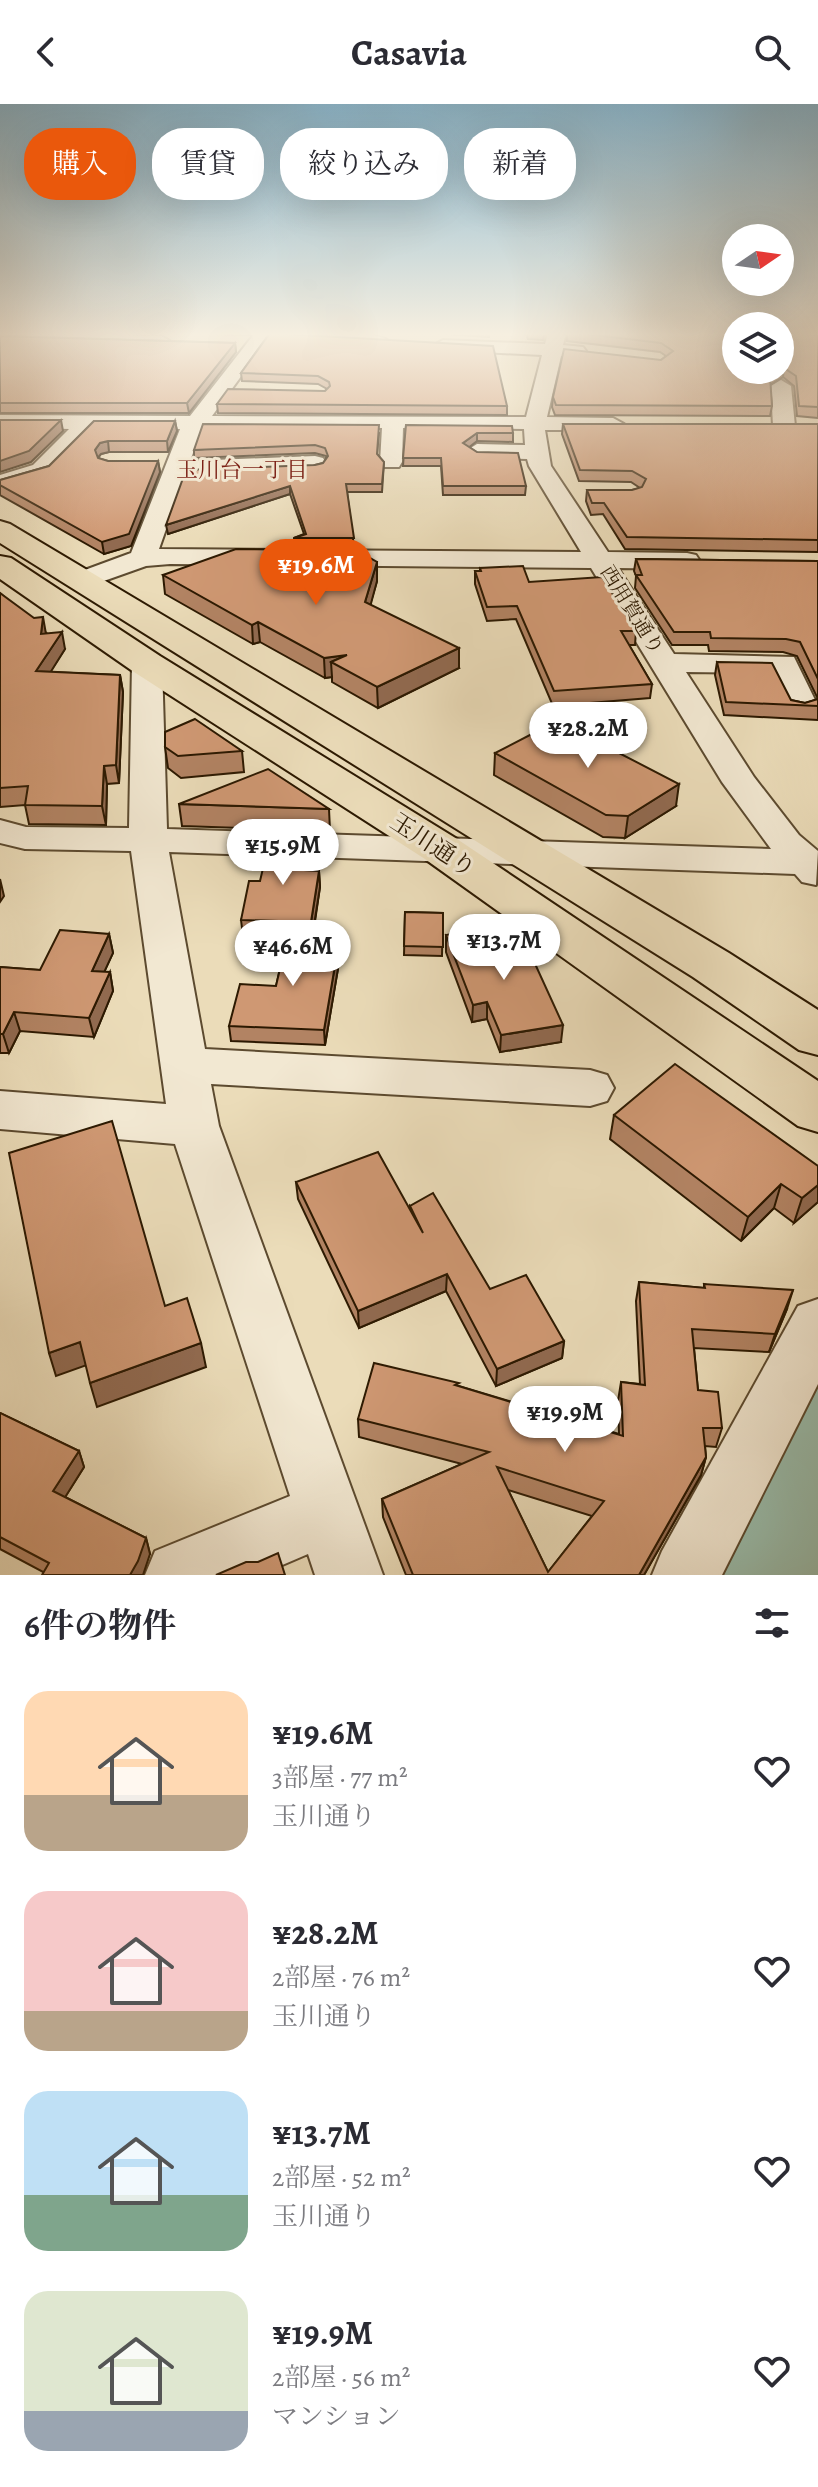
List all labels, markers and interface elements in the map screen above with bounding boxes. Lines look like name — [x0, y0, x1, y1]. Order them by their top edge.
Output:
text: Casavia — [351, 28, 467, 77]
icon: back — [24, 30, 68, 74]
icon: search — [750, 30, 794, 74]
chip: 購入 — [24, 128, 136, 200]
chip: 賃貸 — [152, 128, 264, 200]
chip: 絞り込み — [280, 128, 448, 200]
chip: 新着 — [464, 128, 576, 200]
north arrow — [722, 224, 794, 296]
map controls — [722, 224, 794, 384]
button: layers — [722, 312, 794, 384]
district label: 玉川台一丁目 — [176, 455, 308, 485]
pin: ¥19.6M — [251, 539, 381, 607]
text: ¥19.6M — [277, 547, 355, 582]
street label: 西用賀通り — [594, 560, 670, 660]
pin: ¥28.2M — [523, 702, 653, 770]
text: ¥28.2M — [547, 710, 629, 745]
street label: 玉川通り — [384, 805, 482, 885]
pin: ¥15.9M — [218, 819, 348, 887]
text: ¥15.9M — [245, 827, 321, 862]
pin: ¥13.7M — [439, 914, 569, 982]
pin: ¥46.6M — [228, 920, 358, 988]
text: ¥13.7M — [466, 922, 542, 957]
text: ¥46.6M — [253, 928, 333, 963]
pin: ¥19.9M — [500, 1386, 630, 1454]
text: ¥19.9M — [526, 1394, 604, 1429]
icon: filters — [750, 1601, 794, 1645]
text: 6件の物件 — [24, 1602, 176, 1649]
text: ¥19.6M — [272, 1709, 373, 1756]
icon: home — [88, 1723, 184, 1819]
icon: heart — [750, 1749, 794, 1793]
text: 3部屋 · 77 m² — [272, 1760, 407, 1795]
text: 玉川通り — [272, 1799, 376, 1834]
text: ¥28.2M — [272, 1909, 379, 1956]
icon: home — [88, 1923, 184, 2019]
icon: heart — [750, 1949, 794, 1993]
text: 2部屋 · 76 m² — [272, 1960, 410, 1995]
text: 玉川通り — [272, 1999, 376, 2034]
text: ¥13.7M — [272, 2109, 371, 2156]
icon: home — [88, 2123, 184, 2219]
icon: heart — [750, 2149, 794, 2193]
text: 2部屋 · 52 m² — [272, 2160, 411, 2195]
text: 玉川通り — [272, 2199, 376, 2234]
text: ¥19.9M — [272, 2309, 373, 2356]
icon: home — [88, 2323, 184, 2419]
icon: heart — [750, 2349, 794, 2393]
text: 2部屋 · 56 m² — [272, 2360, 410, 2395]
text: マンション — [272, 2399, 401, 2434]

